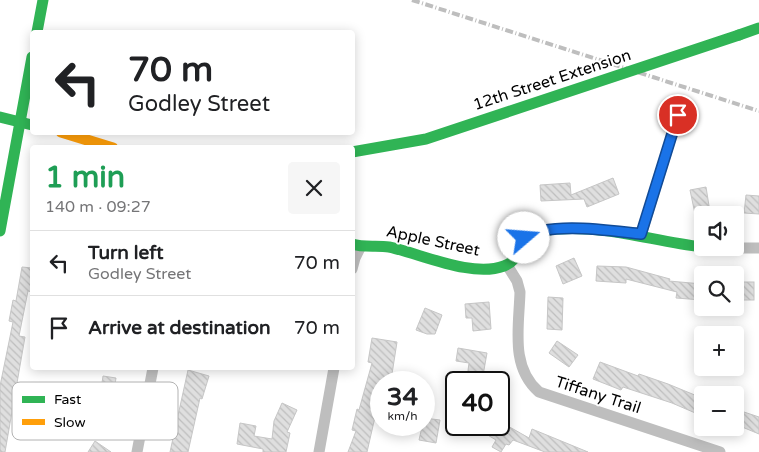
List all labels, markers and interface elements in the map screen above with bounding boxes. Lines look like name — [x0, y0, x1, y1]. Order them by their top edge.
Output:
street label: 12th Street Extension — [471, 45, 633, 115]
text: 70 m — [128, 49, 213, 91]
icon: left — [45, 50, 110, 115]
text: Godley Street — [128, 91, 270, 117]
pin — [657, 94, 699, 136]
icon: arrive — [664, 101, 692, 129]
text: 1 min — [45, 159, 125, 196]
button: close — [288, 162, 340, 214]
text: 140 m · 09:27 — [45, 197, 151, 217]
map controls — [694, 206, 744, 436]
button: sound — [694, 206, 744, 256]
position arrow — [497, 211, 549, 263]
street label: Apple Street — [384, 221, 482, 261]
text: Turn left — [88, 242, 164, 264]
icon: left — [45, 249, 73, 277]
text: 70 m — [294, 252, 340, 274]
text: Godley Street — [88, 264, 191, 284]
button: search — [694, 266, 744, 316]
icon: arrive — [45, 314, 73, 342]
text: Arrive at destination — [88, 317, 271, 339]
text: 70 m — [294, 317, 340, 339]
button: + — [694, 326, 744, 376]
speed limit sign: 40 — [445, 371, 510, 436]
street label: Tiffany Trail — [553, 372, 643, 418]
legend — [12, 382, 178, 440]
text: 34 — [387, 382, 418, 412]
button: − — [694, 386, 744, 436]
text: Fast — [54, 391, 82, 408]
text: km/h — [387, 409, 418, 423]
text: Slow — [54, 414, 86, 431]

